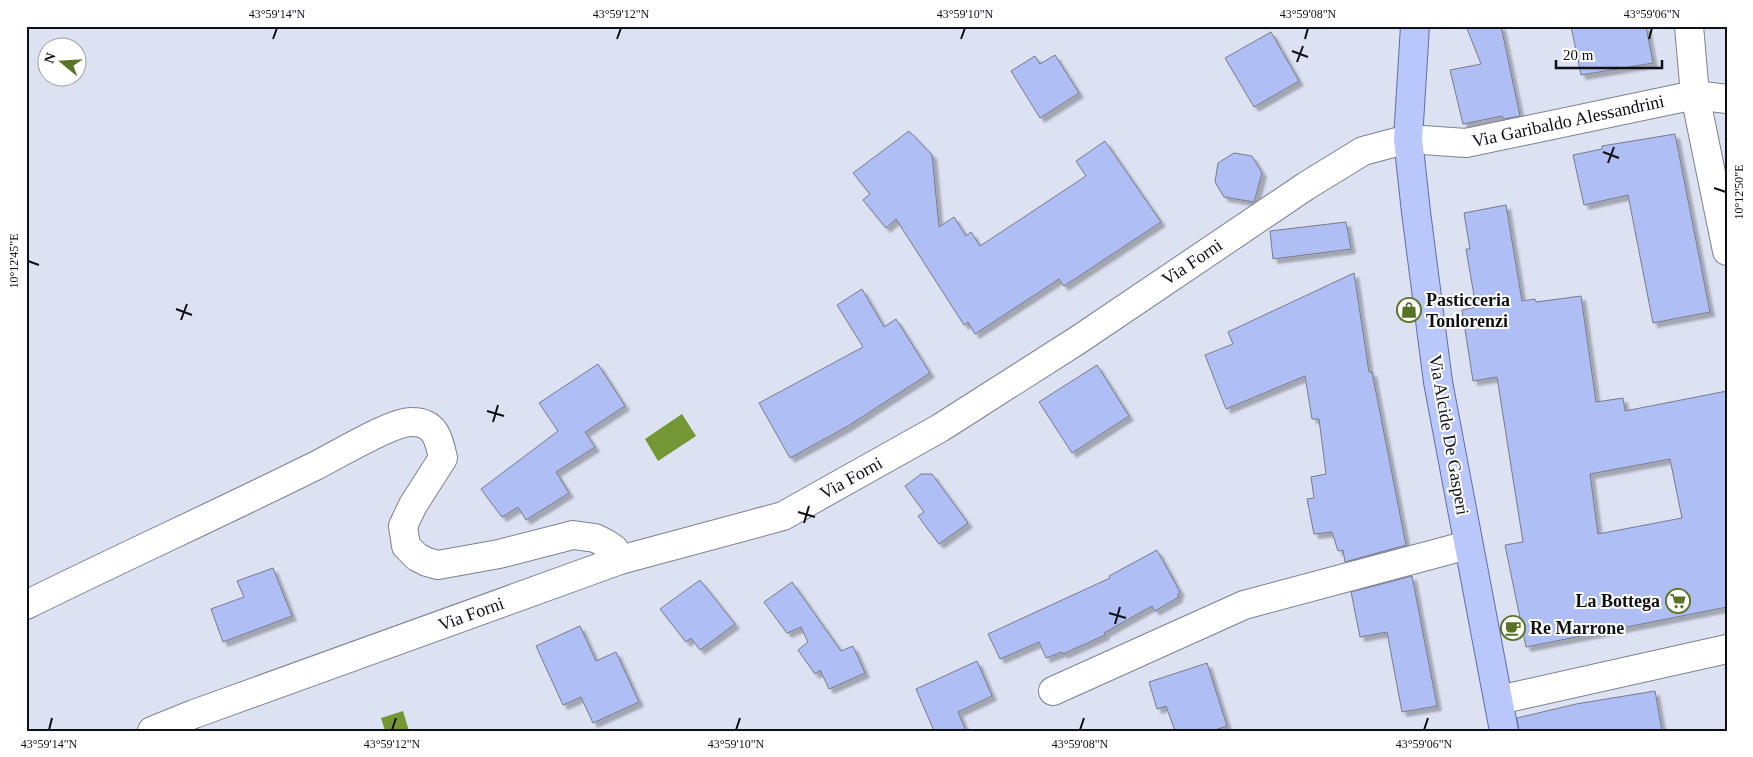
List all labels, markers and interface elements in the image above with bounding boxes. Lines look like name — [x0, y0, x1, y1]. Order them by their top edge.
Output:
text: 43°59'14"N — [249, 7, 306, 21]
text: 43°59'12"N — [593, 7, 650, 21]
text: 43°59'10"N — [937, 7, 994, 21]
text: 43°59'08"N — [1280, 7, 1337, 21]
text: 43°59'06"N — [1624, 7, 1681, 21]
north arrow — [38, 38, 88, 88]
scale bar — [1556, 38, 1662, 70]
text: 20 m — [1563, 47, 1594, 63]
text: N — [41, 51, 59, 65]
street label: Via Garibaldo Alessandrini — [1470, 91, 1666, 151]
text: 10°12'50"E — [1732, 164, 1746, 220]
text: 10°12'45"E — [7, 233, 21, 289]
street label: Via Forni — [1158, 235, 1226, 289]
place label: Pasticceria Tonlorenzi — [1426, 290, 1510, 331]
shop icon: Pasticceria Tonlorenzi — [1396, 297, 1422, 323]
street label: Via Alcide De Gasperi — [1425, 353, 1473, 517]
street label: Via Forni — [816, 453, 886, 503]
supermarket icon: La Bottega — [1665, 588, 1691, 614]
place label: La Bottega — [1576, 591, 1660, 611]
street label: Via Forni — [435, 593, 507, 635]
cafe icon: Re Marrone — [1500, 615, 1526, 641]
place label: Re Marrone — [1530, 618, 1624, 638]
text: 43°59'14"N — [21, 737, 78, 751]
text: 43°59'12"N — [364, 737, 421, 751]
text: 43°59'10"N — [708, 737, 765, 751]
text: 43°59'08"N — [1052, 737, 1109, 751]
text: 43°59'06"N — [1396, 737, 1453, 751]

